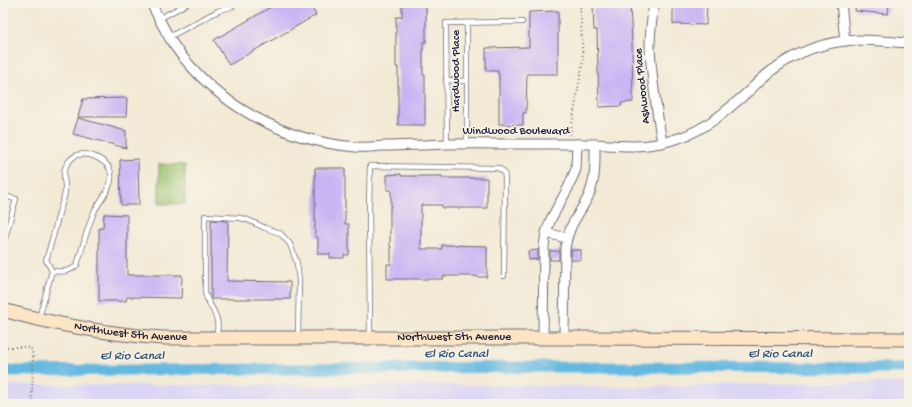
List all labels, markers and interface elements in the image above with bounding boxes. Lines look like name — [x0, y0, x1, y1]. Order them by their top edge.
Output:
street label: Hardwood Place — [450, 29, 464, 112]
street label: Ashwood Place — [632, 47, 654, 124]
street label: Windwood Boulevard — [462, 125, 571, 139]
street label: Northwest 5th Avenue — [73, 320, 188, 345]
street label: Northwest 5th Avenue — [397, 331, 512, 345]
water label: El Rio Canal — [424, 347, 489, 362]
water label: El Rio Canal — [748, 347, 813, 362]
water label: El Rio Canal — [100, 349, 165, 364]

